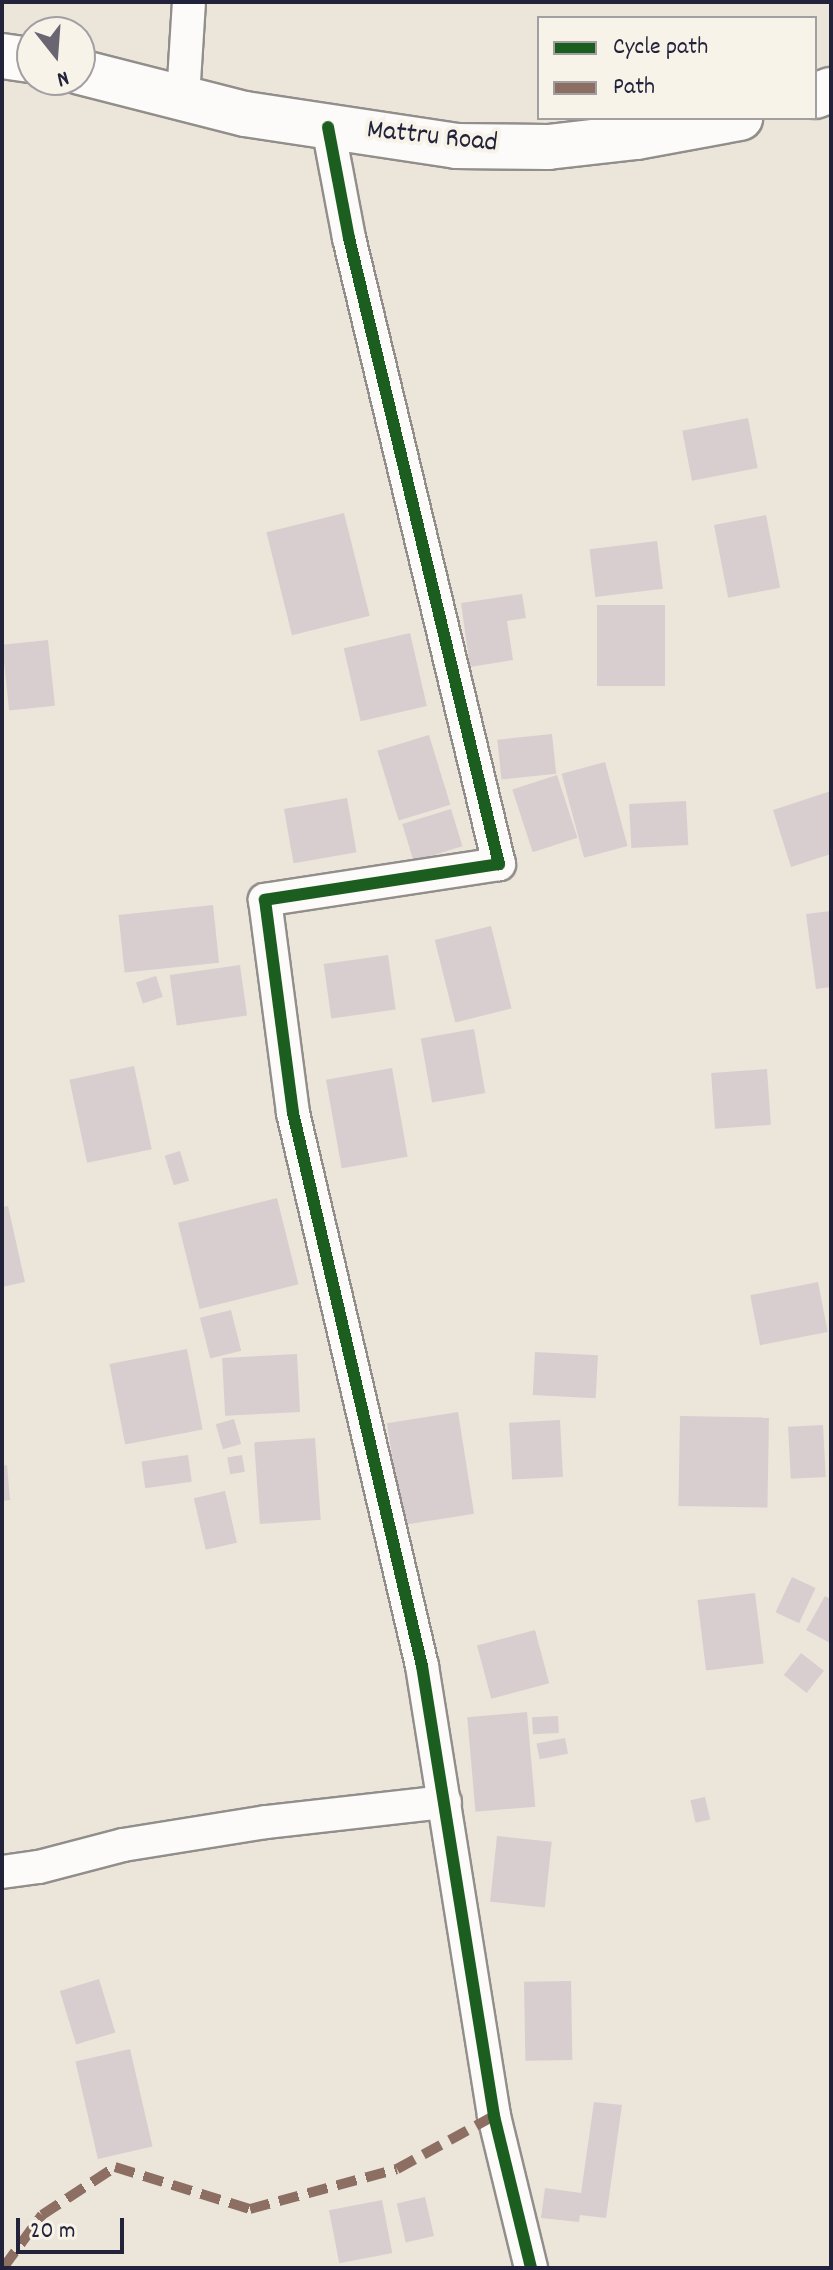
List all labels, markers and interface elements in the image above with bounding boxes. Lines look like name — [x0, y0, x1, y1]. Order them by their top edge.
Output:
north arrow — [16, 16, 96, 96]
legend — [537, 16, 817, 120]
text: Cycle path — [613, 31, 708, 65]
text: N — [53, 61, 72, 94]
text: Path — [613, 71, 655, 105]
street label: Mattru Road — [365, 114, 499, 162]
scale bar — [20, 2202, 128, 2252]
text: 20 m — [30, 2215, 76, 2249]

